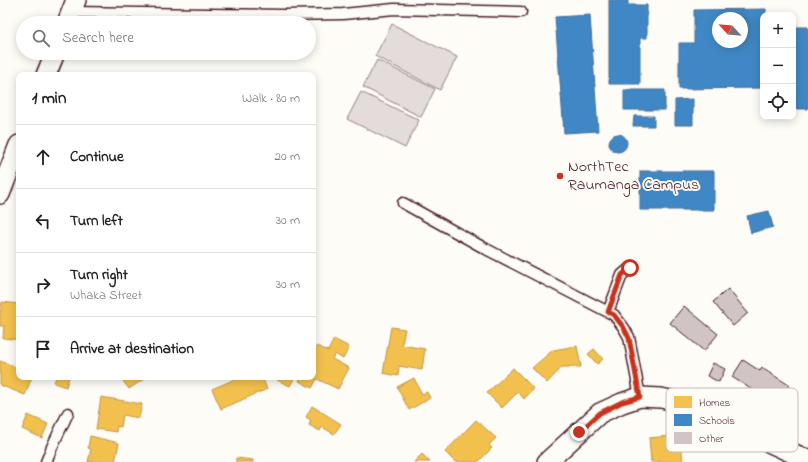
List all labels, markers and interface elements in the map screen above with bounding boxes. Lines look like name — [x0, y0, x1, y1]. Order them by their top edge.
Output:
north arrow — [712, 12, 748, 48]
map controls — [760, 12, 796, 120]
button: + — [760, 12, 796, 48]
search box — [16, 16, 316, 60]
icon: search — [30, 27, 52, 49]
text: Search here — [62, 27, 134, 49]
button: − — [760, 48, 796, 84]
button: locate — [760, 84, 796, 120]
text: 1 min — [32, 86, 66, 111]
text: Walk · 80 m — [242, 89, 300, 108]
icon: ahead — [32, 146, 54, 168]
text: Continue — [70, 146, 124, 168]
text: 20 m — [275, 147, 300, 166]
place label: NorthTec Raumanga Campus — [568, 155, 699, 197]
marker: NorthTec Raumanga Campus — [555, 171, 565, 181]
icon: left — [32, 210, 54, 232]
text: Turn left — [70, 210, 123, 232]
text: 30 m — [276, 211, 300, 230]
route start — [621, 259, 639, 277]
text: Turn right — [70, 264, 128, 286]
icon: right — [32, 274, 54, 296]
text: 30 m — [276, 275, 300, 294]
text: Whaka Street — [70, 286, 142, 305]
icon: arrive — [32, 338, 54, 360]
text: Arrive at destination — [70, 338, 194, 360]
legend — [666, 388, 798, 452]
text: Homes — [699, 395, 731, 411]
text: Schools — [699, 413, 735, 429]
route end — [570, 423, 588, 441]
text: Other — [699, 431, 724, 447]

